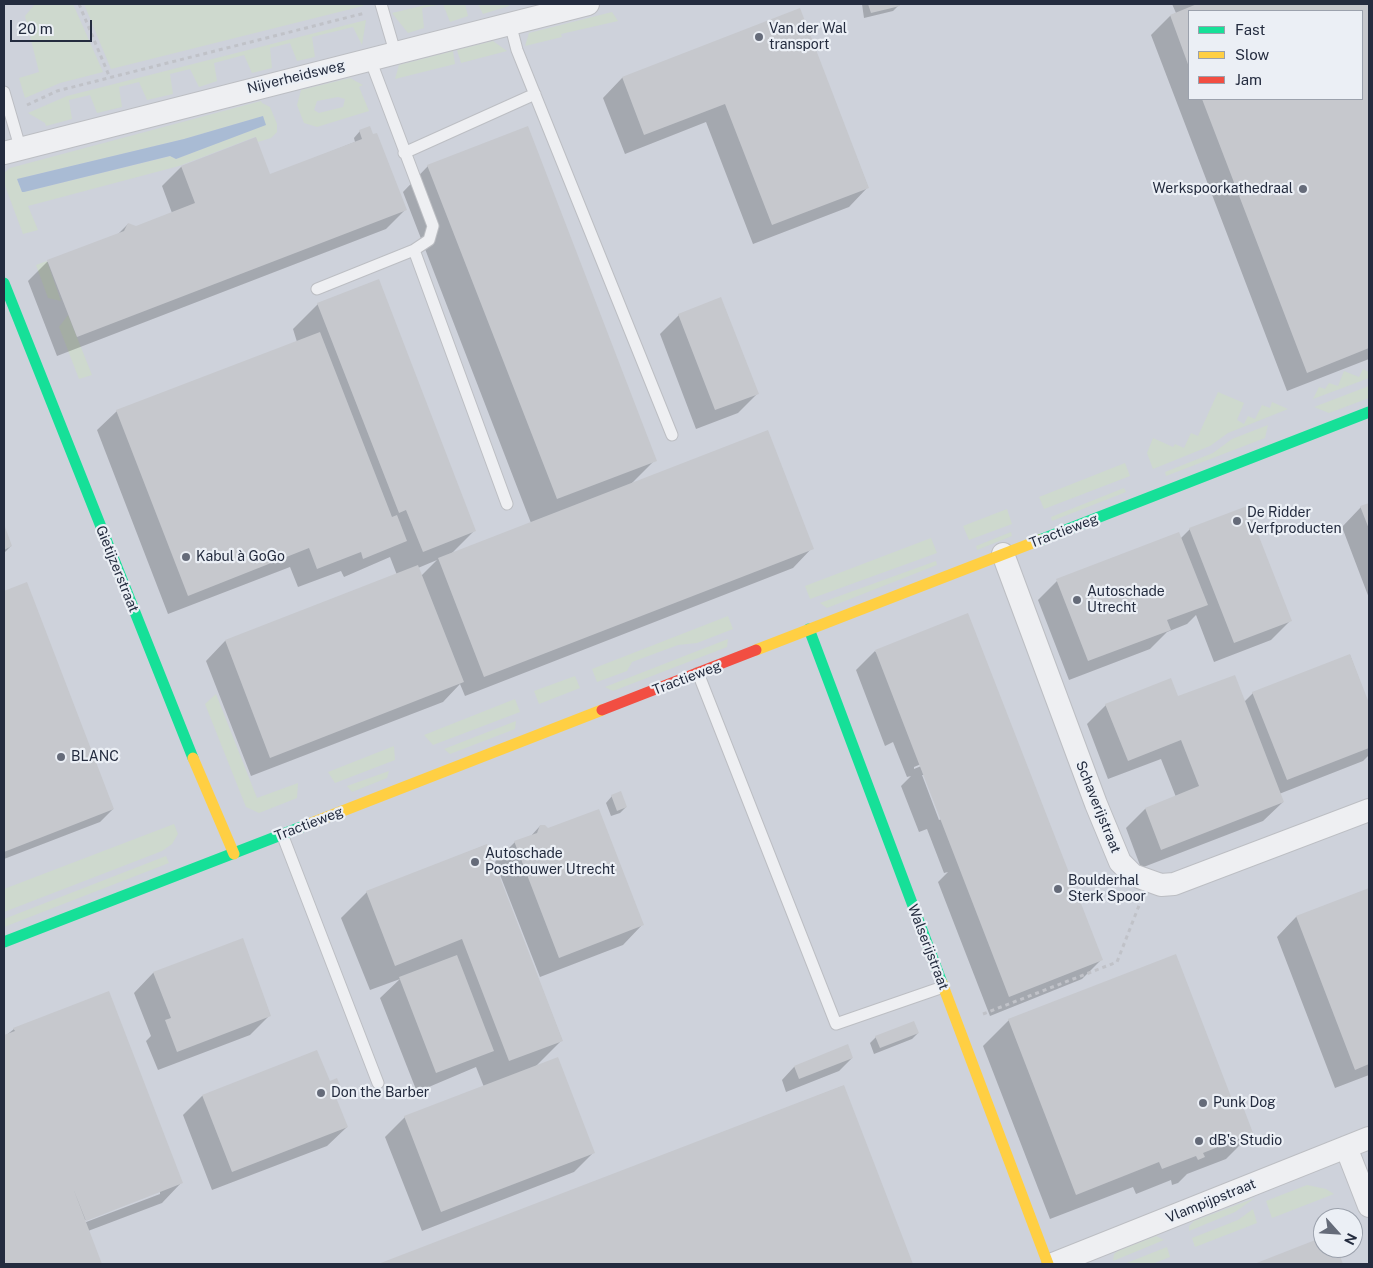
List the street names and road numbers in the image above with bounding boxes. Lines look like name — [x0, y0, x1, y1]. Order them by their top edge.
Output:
street label: Nijverheidsweg — [245, 57, 347, 97]
street label: Tractieweg — [1027, 510, 1101, 552]
street label: Gietijzerstraat — [92, 523, 142, 615]
street label: Tractieweg — [650, 657, 724, 699]
street label: Schaverijstraat — [1072, 758, 1124, 856]
street label: Tractieweg — [272, 803, 346, 845]
street label: Walserijstraat — [904, 902, 952, 992]
street label: Vlampijpstraat — [1164, 1175, 1258, 1227]

